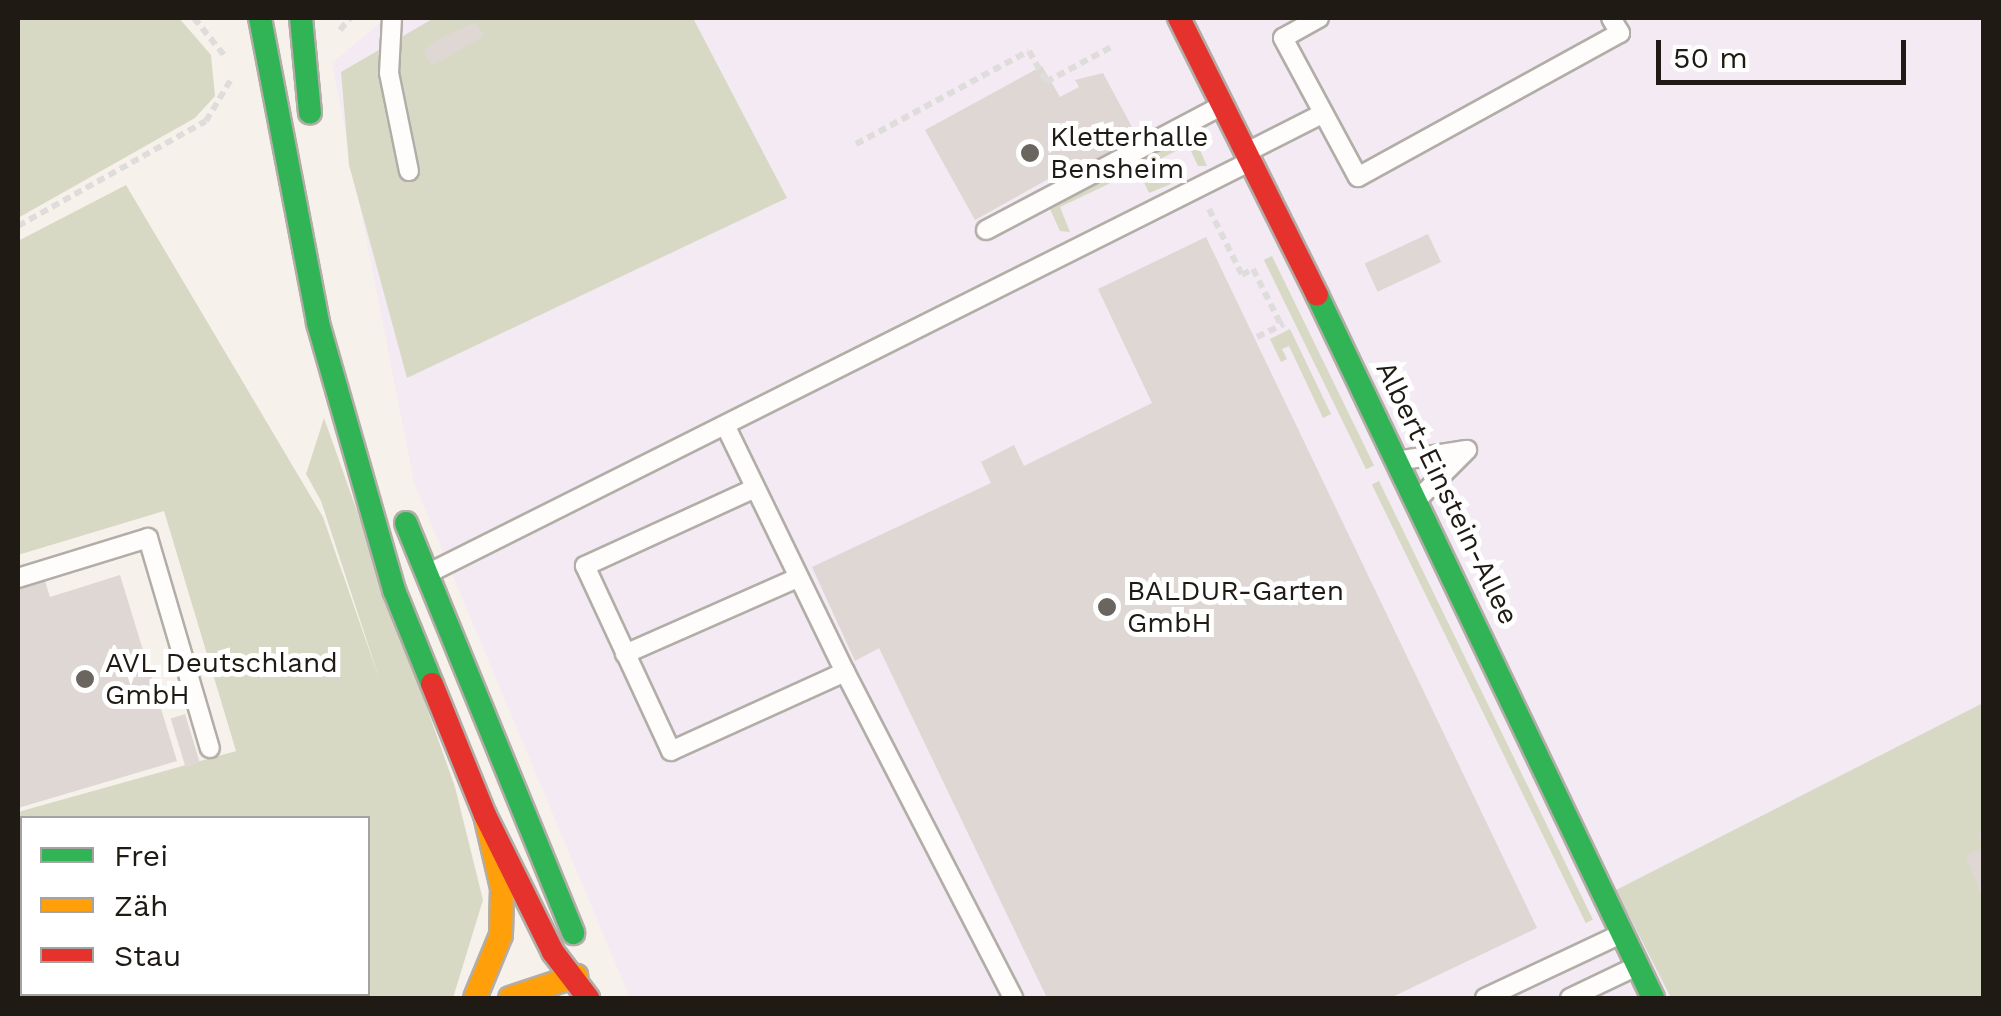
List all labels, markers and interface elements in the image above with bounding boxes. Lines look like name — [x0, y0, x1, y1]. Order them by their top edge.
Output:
scale bar — [1661, 20, 1911, 82]
text: 50 m — [1673, 40, 1748, 75]
place label: Kletterhalle Bensheim — [1050, 120, 1208, 186]
marker: Kletterhalle Bensheim — [1019, 142, 1041, 164]
street label: Albert-Einstein-Allee — [1369, 356, 1525, 630]
place label: BALDUR-Garten GmbH — [1127, 574, 1344, 640]
marker: BALDUR-Garten GmbH — [1096, 596, 1118, 618]
place label: AVL Deutschland GmbH — [105, 646, 339, 712]
marker: AVL Deutschland GmbH — [74, 668, 96, 690]
legend — [20, 816, 370, 996]
text: Frei — [114, 838, 168, 873]
text: Zäh — [114, 888, 168, 923]
text: Stau — [114, 938, 181, 973]

